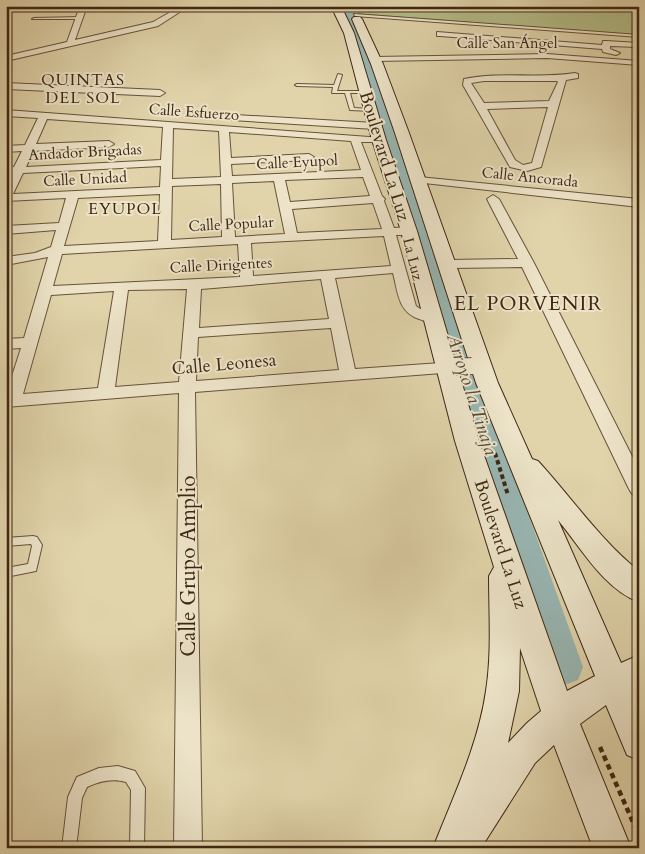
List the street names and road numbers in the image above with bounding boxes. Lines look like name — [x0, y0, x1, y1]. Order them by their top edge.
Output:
street label: Calle San Ángel — [456, 33, 558, 53]
street label: Boulevard La Luz — [353, 88, 416, 224]
street label: Calle Esfuerzo — [148, 99, 240, 125]
street label: Andador Brigadas — [28, 139, 142, 165]
street label: Calle Eyupol — [256, 150, 339, 174]
street label: Calle Ancorada — [481, 162, 580, 192]
street label: Calle Unidad — [43, 167, 127, 191]
street label: Calle Popular — [188, 212, 275, 236]
street label: La Luz — [398, 235, 428, 283]
street label: Calle Dirigentes — [169, 252, 273, 278]
street label: Calle Leonesa — [171, 347, 277, 382]
street label: Calle Grupo Amplio — [174, 475, 203, 657]
street label: Boulevard La Luz — [468, 476, 533, 612]

